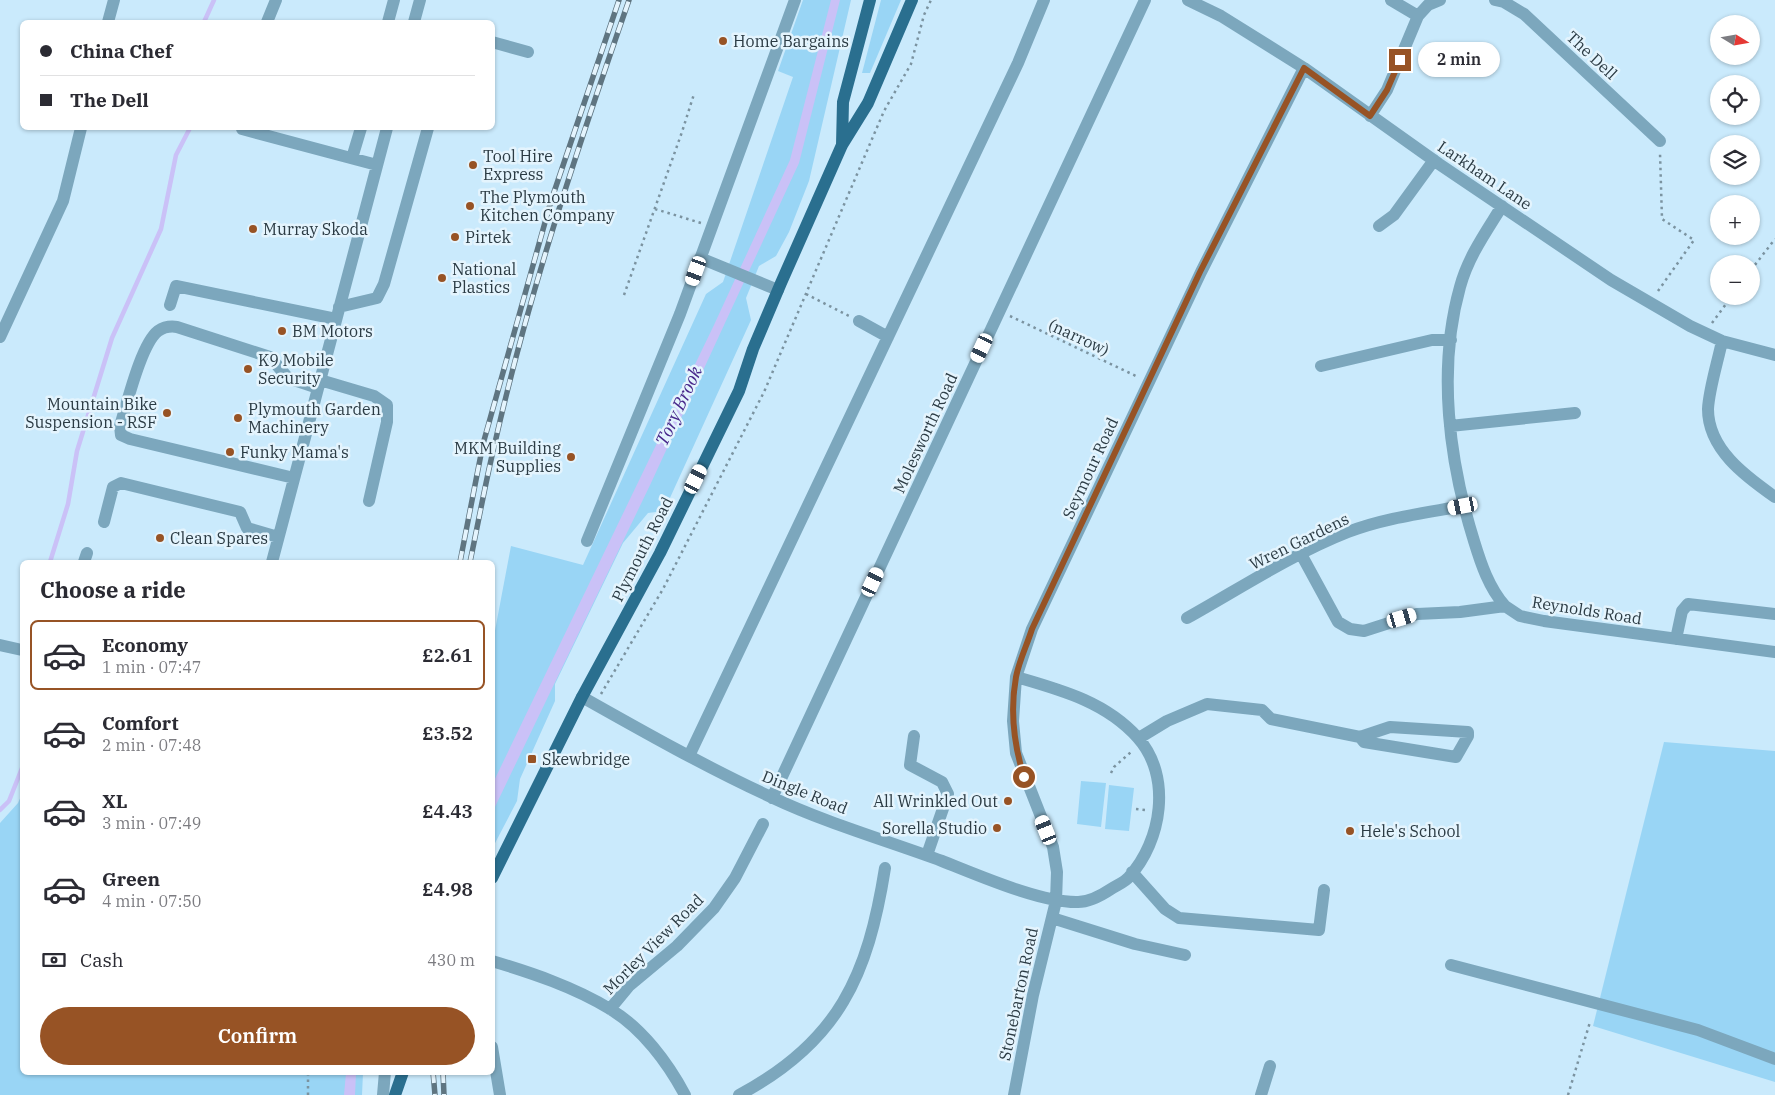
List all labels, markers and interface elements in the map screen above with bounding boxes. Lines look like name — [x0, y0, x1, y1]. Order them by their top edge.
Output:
north arrow — [1710, 15, 1760, 65]
map controls — [1710, 15, 1760, 305]
street label: The Dell — [1562, 26, 1622, 84]
place label: Home Bargains — [733, 31, 849, 51]
marker: Home Bargains — [717, 35, 729, 47]
text: China Chef — [70, 39, 172, 63]
callout: 2 min — [1418, 42, 1500, 78]
route end — [1389, 49, 1411, 71]
text: 2 min — [1437, 49, 1481, 69]
button: locate — [1710, 75, 1760, 125]
text: The Dell — [70, 88, 149, 112]
button: layers — [1710, 135, 1760, 185]
street label: Larkham Lane — [1434, 136, 1536, 214]
place label: Tool Hire Express — [483, 146, 553, 184]
marker: Tool Hire Express — [467, 159, 479, 171]
place label: The Plymouth Kitchen Company — [480, 187, 615, 225]
button: + — [1710, 195, 1760, 245]
marker: The Plymouth Kitchen Company — [464, 200, 476, 212]
place label: Murray Skoda — [263, 219, 368, 239]
marker: Murray Skoda — [247, 223, 259, 235]
place label: Pirtek — [465, 227, 512, 247]
marker: Pirtek — [449, 231, 461, 243]
car — [683, 254, 708, 288]
button: − — [1710, 255, 1760, 305]
place label: National Plastics — [452, 259, 517, 297]
marker: National Plastics — [436, 272, 448, 284]
street label: (narrow) — [1045, 314, 1113, 360]
place label: BM Motors — [292, 321, 373, 341]
marker: BM Motors — [276, 325, 288, 337]
car — [968, 331, 995, 365]
place label: K9 Mobile Security — [258, 350, 334, 388]
water label: Tory Brook — [650, 362, 707, 449]
marker: K9 Mobile Security — [242, 363, 254, 375]
street label: Molesworth Road — [888, 370, 962, 496]
place label: Mountain Bike Suspension - RSF — [25, 394, 157, 432]
place label: Plymouth Garden Machinery — [248, 399, 381, 437]
marker: Mountain Bike Suspension - RSF — [161, 407, 173, 419]
marker: Plymouth Garden Machinery — [232, 412, 244, 424]
street label: Seymour Road — [1058, 414, 1122, 522]
place label: MKM Building Supplies — [454, 438, 561, 476]
place label: Funky Mama's — [240, 442, 349, 462]
marker: Funky Mama's — [224, 446, 236, 458]
marker: MKM Building Supplies — [565, 451, 577, 463]
car — [682, 462, 709, 496]
street label: Plymouth Road — [607, 493, 677, 605]
car — [1446, 496, 1479, 516]
street label: Wren Gardens — [1246, 508, 1352, 574]
place label: Clean Spares — [170, 528, 268, 548]
marker: Clean Spares — [154, 532, 166, 544]
car — [859, 565, 886, 599]
text: Choose a ride — [40, 575, 186, 604]
street label: Reynolds Road — [1531, 591, 1644, 629]
car — [1385, 607, 1418, 629]
icon: car — [42, 633, 87, 678]
text: Economy — [102, 633, 188, 657]
text: £2.61 — [422, 643, 473, 667]
text: 1 min · 07:47 — [102, 657, 201, 677]
icon: car — [42, 711, 87, 756]
text: Comfort — [102, 711, 179, 735]
text: £3.52 — [422, 721, 473, 745]
text: 2 min · 07:48 — [102, 735, 201, 755]
place label: Skewbridge — [542, 749, 630, 769]
marker: Skewbridge — [526, 753, 538, 765]
street label: Dingle Road — [759, 766, 851, 818]
route start — [1013, 766, 1035, 788]
icon: car — [42, 789, 87, 834]
text: XL — [102, 789, 128, 813]
place label: All Wrinkled Out — [873, 791, 998, 811]
marker: All Wrinkled Out — [1002, 795, 1014, 807]
text: £4.43 — [422, 799, 473, 823]
text: 3 min · 07:49 — [102, 813, 201, 833]
car — [1033, 813, 1058, 847]
place label: Sorella Studio — [882, 818, 987, 838]
place label: Hele's School — [1360, 821, 1460, 841]
marker: Sorella Studio — [991, 822, 1003, 834]
marker: Hele's School — [1344, 825, 1356, 837]
icon: car — [42, 867, 87, 912]
text: Green — [102, 867, 160, 891]
text: £4.98 — [422, 877, 473, 901]
street label: Morley View Road — [599, 889, 708, 998]
text: 4 min · 07:50 — [102, 891, 201, 911]
street label: Stonebarton Road — [994, 925, 1042, 1062]
icon: cash — [40, 946, 68, 974]
text: Cash — [80, 948, 124, 972]
text: 430 m — [427, 950, 475, 970]
button: Confirm — [40, 1007, 475, 1065]

